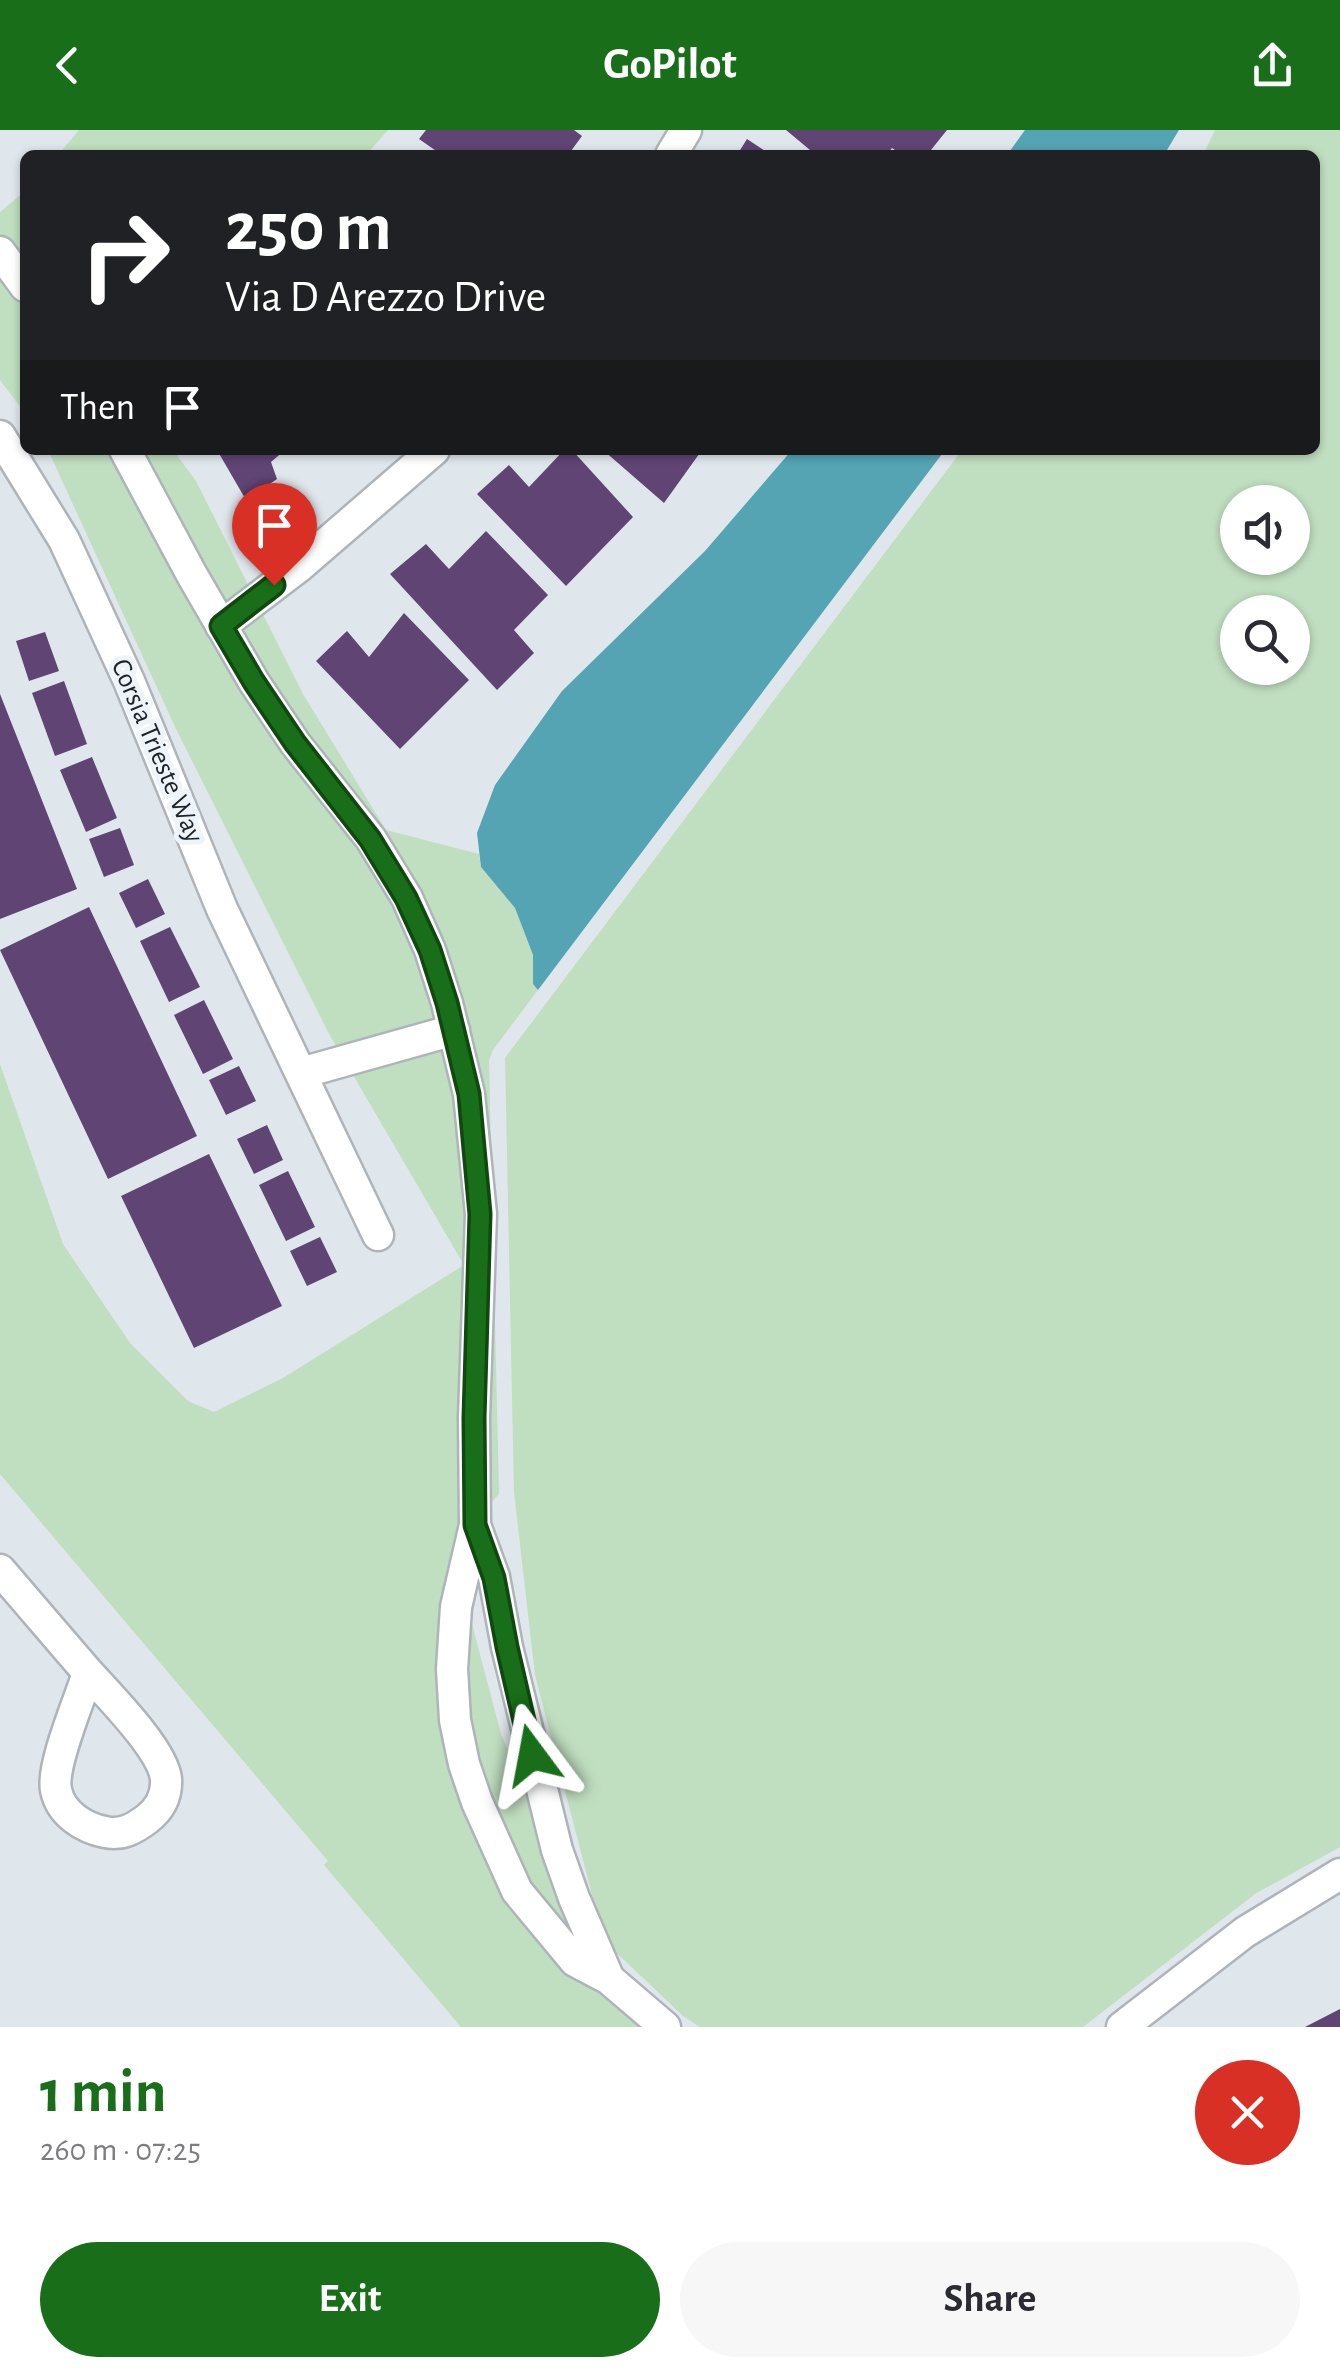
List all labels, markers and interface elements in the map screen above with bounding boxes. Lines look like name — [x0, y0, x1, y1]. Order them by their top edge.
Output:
icon: back — [40, 38, 95, 93]
icon: share — [1245, 38, 1300, 93]
text: GoPilot — [603, 42, 737, 87]
icon: right — [60, 190, 190, 320]
text: 250 m — [225, 193, 392, 263]
text: Via D Arezzo Drive — [225, 275, 546, 320]
icon: arrive — [155, 380, 210, 435]
text: Then — [60, 389, 135, 427]
pin — [232, 483, 317, 586]
map controls — [1220, 485, 1310, 685]
button: sound — [1220, 485, 1310, 575]
icon: arrive — [247, 498, 302, 553]
button: search — [1220, 595, 1310, 685]
street label: Corsia Trieste Way — [106, 655, 208, 847]
position arrow — [480, 1703, 584, 1807]
button: close — [1195, 2060, 1300, 2165]
text: 1 min — [40, 2063, 166, 2123]
text: 260 m · 07:25 — [40, 2134, 201, 2166]
button: Exit — [40, 2242, 660, 2357]
button: Share — [680, 2242, 1300, 2357]

